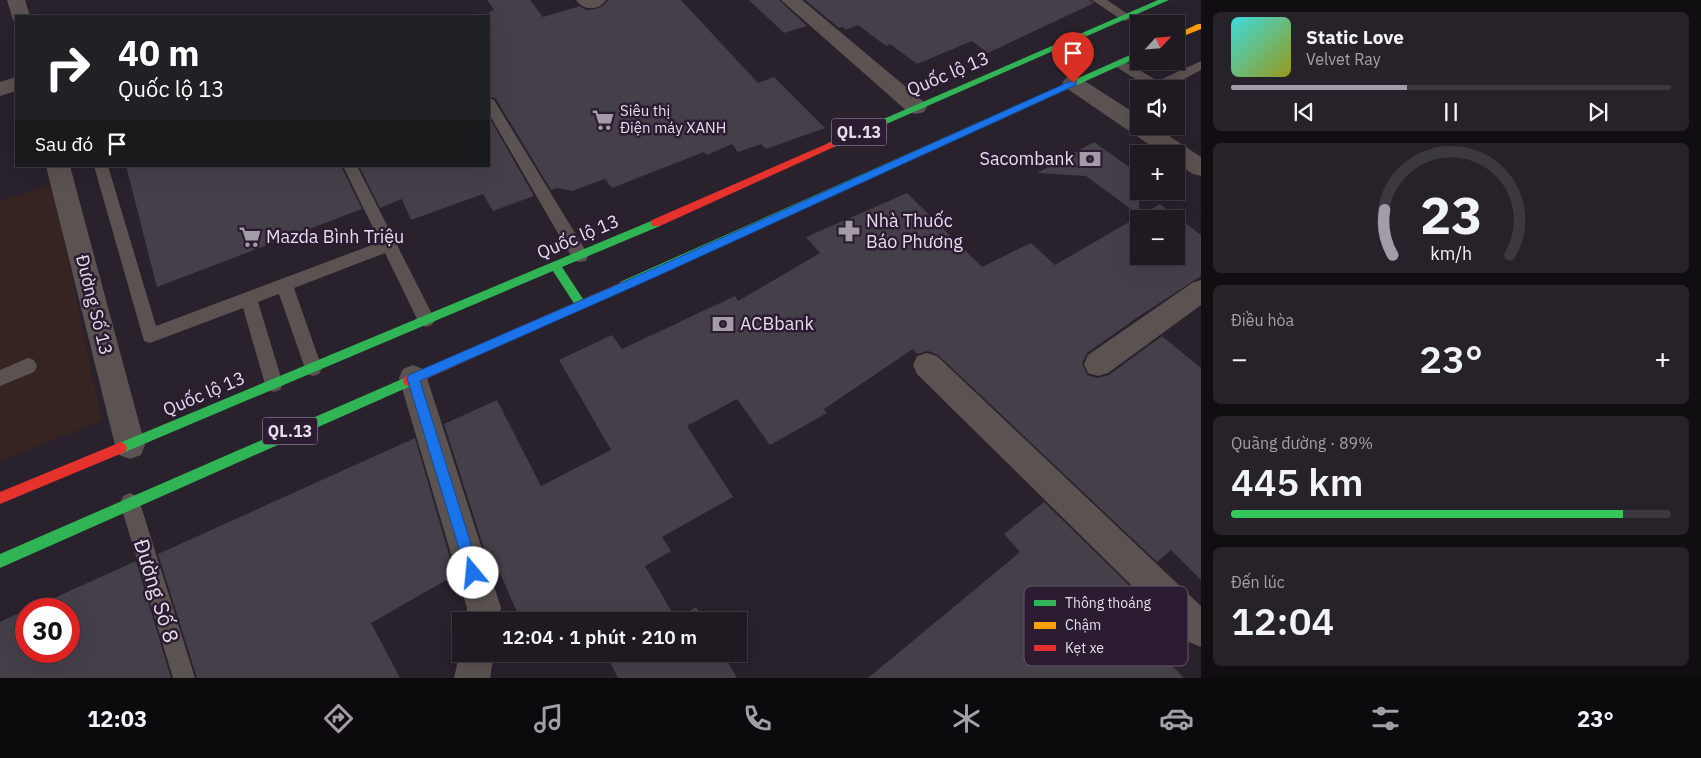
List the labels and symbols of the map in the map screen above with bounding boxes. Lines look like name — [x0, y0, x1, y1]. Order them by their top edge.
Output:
north arrow — [1130, 15, 1185, 70]
pin — [1052, 32, 1094, 83]
street label: Quốc lộ 13 — [903, 46, 992, 101]
place label: Siêu thị Điện máy XANH — [620, 101, 726, 137]
supermarket icon: Siêu thị Điện máy XANH — [590, 107, 616, 133]
road number: QL.13 — [832, 118, 886, 146]
bank icon: Sacombank — [1077, 146, 1103, 172]
place label: Sacombank — [979, 147, 1075, 170]
street label: Quốc lộ 13 — [533, 209, 622, 264]
place label: Nhà Thuốc Báo Phương — [866, 209, 963, 253]
pharmacy icon: Nhà Thuốc Báo Phương — [836, 218, 862, 244]
supermarket icon: Mazda Bình Triệu — [237, 224, 263, 250]
place label: Mazda Bình Triệu — [266, 225, 404, 248]
street label: Đường Số 13 — [71, 252, 118, 358]
bank icon: ACBbank — [710, 311, 736, 337]
place label: ACBbank — [740, 312, 814, 335]
street label: Quốc lộ 13 — [159, 366, 248, 421]
road number: QL.13 — [262, 418, 318, 444]
street label: Đường Số 8 — [128, 535, 186, 646]
position arrow — [446, 546, 498, 598]
legend — [1024, 586, 1188, 666]
text: Thông thoáng — [1065, 594, 1152, 612]
speed limit sign: 30 — [15, 598, 80, 663]
text: Chậm — [1065, 616, 1101, 634]
text: Kẹt xe — [1065, 639, 1104, 657]

